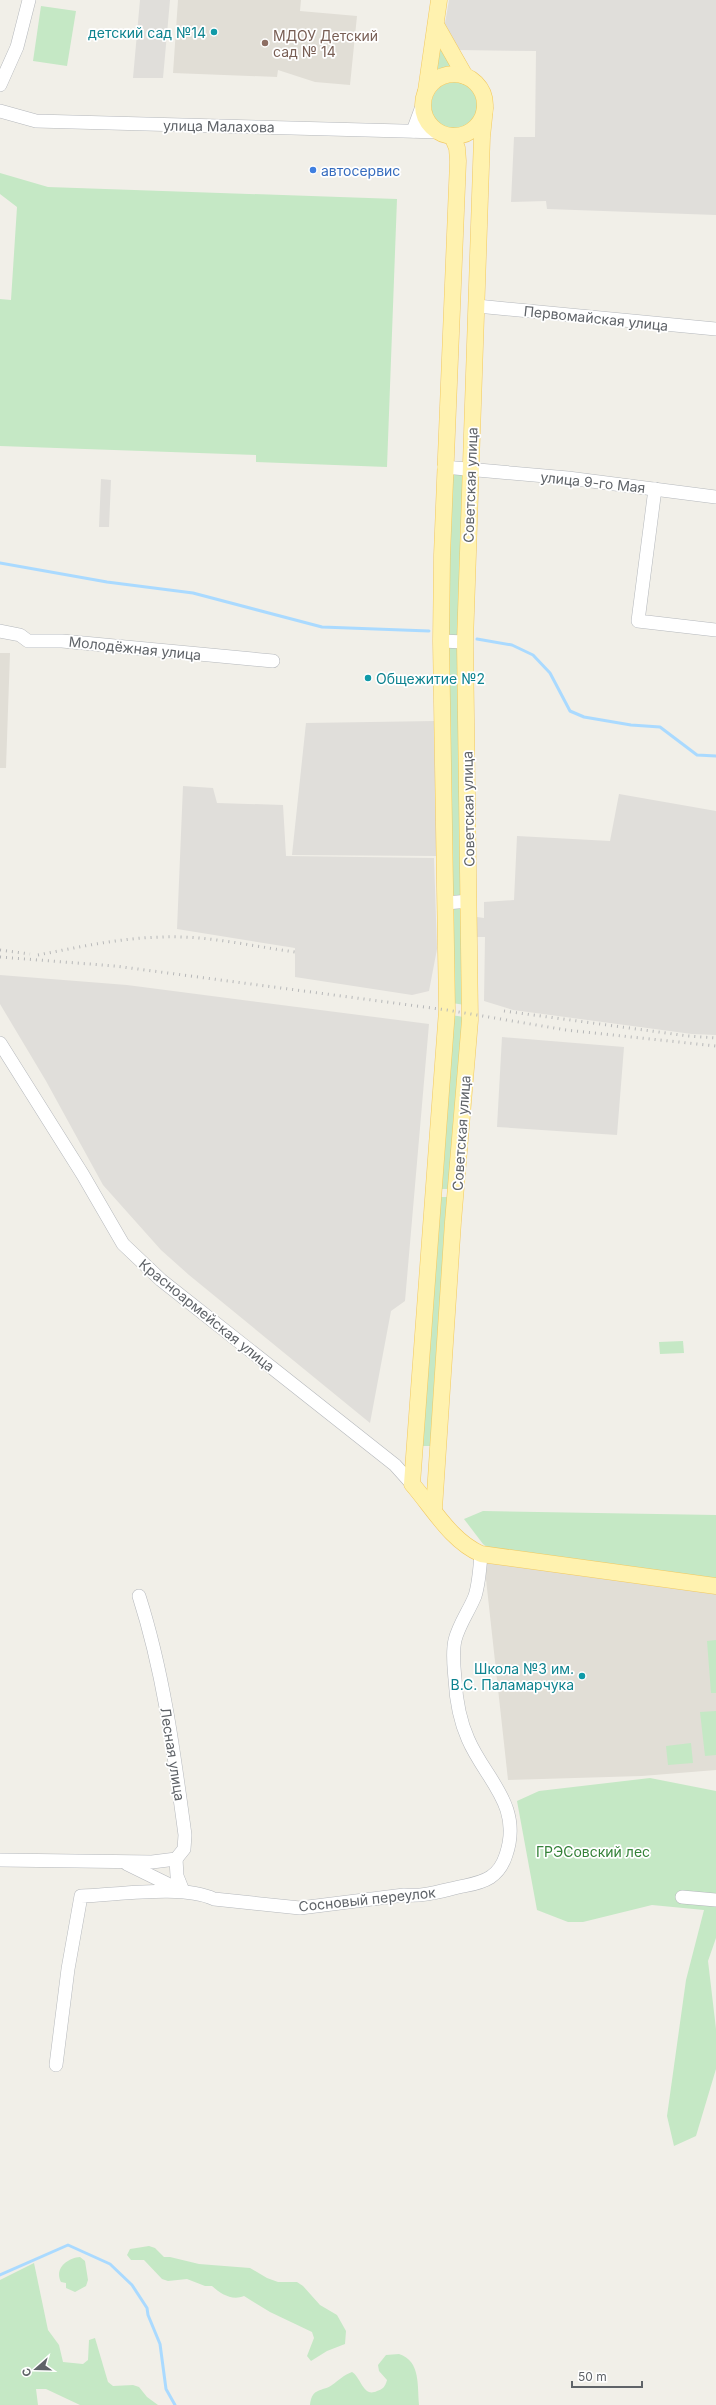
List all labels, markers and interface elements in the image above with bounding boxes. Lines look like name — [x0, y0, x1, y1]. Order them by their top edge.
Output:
place label: детский сад №14 — [88, 24, 206, 41]
marker: детский сад №14 — [209, 27, 219, 37]
place label: МДОУ Детский сад № 14 — [273, 27, 378, 60]
marker: МДОУ Детский сад № 14 — [260, 38, 270, 48]
street label: улица Малахова — [163, 117, 275, 135]
place label: автосервис — [321, 162, 400, 179]
marker: автосервис — [308, 165, 318, 175]
street label: Первомайская улица — [523, 302, 669, 334]
street label: Советская улица — [459, 427, 481, 543]
street label: улица 9-го Мая — [540, 468, 646, 496]
street label: Молодёжная улица — [68, 633, 202, 663]
place label: Общежитие №2 — [376, 670, 485, 687]
marker: Общежитие №2 — [363, 673, 373, 683]
street label: Советская улица — [458, 751, 478, 867]
street label: Советская улица — [448, 1075, 474, 1191]
street label: Красноармейская улица — [136, 1255, 278, 1375]
place label: Школа №3 им. В.С. Паламарчука — [450, 1660, 574, 1693]
marker: Школа №3 им. В.С. Паламарчука — [577, 1671, 587, 1681]
street label: Лесная улица — [157, 1706, 189, 1802]
park label: ГРЭСовский лес — [536, 1843, 650, 1860]
street label: Сосновый переулок — [298, 1883, 437, 1915]
north arrow — [16, 2349, 56, 2389]
scale bar — [572, 2363, 642, 2389]
text: С — [19, 2366, 35, 2379]
text: 50 m — [578, 2369, 607, 2384]

